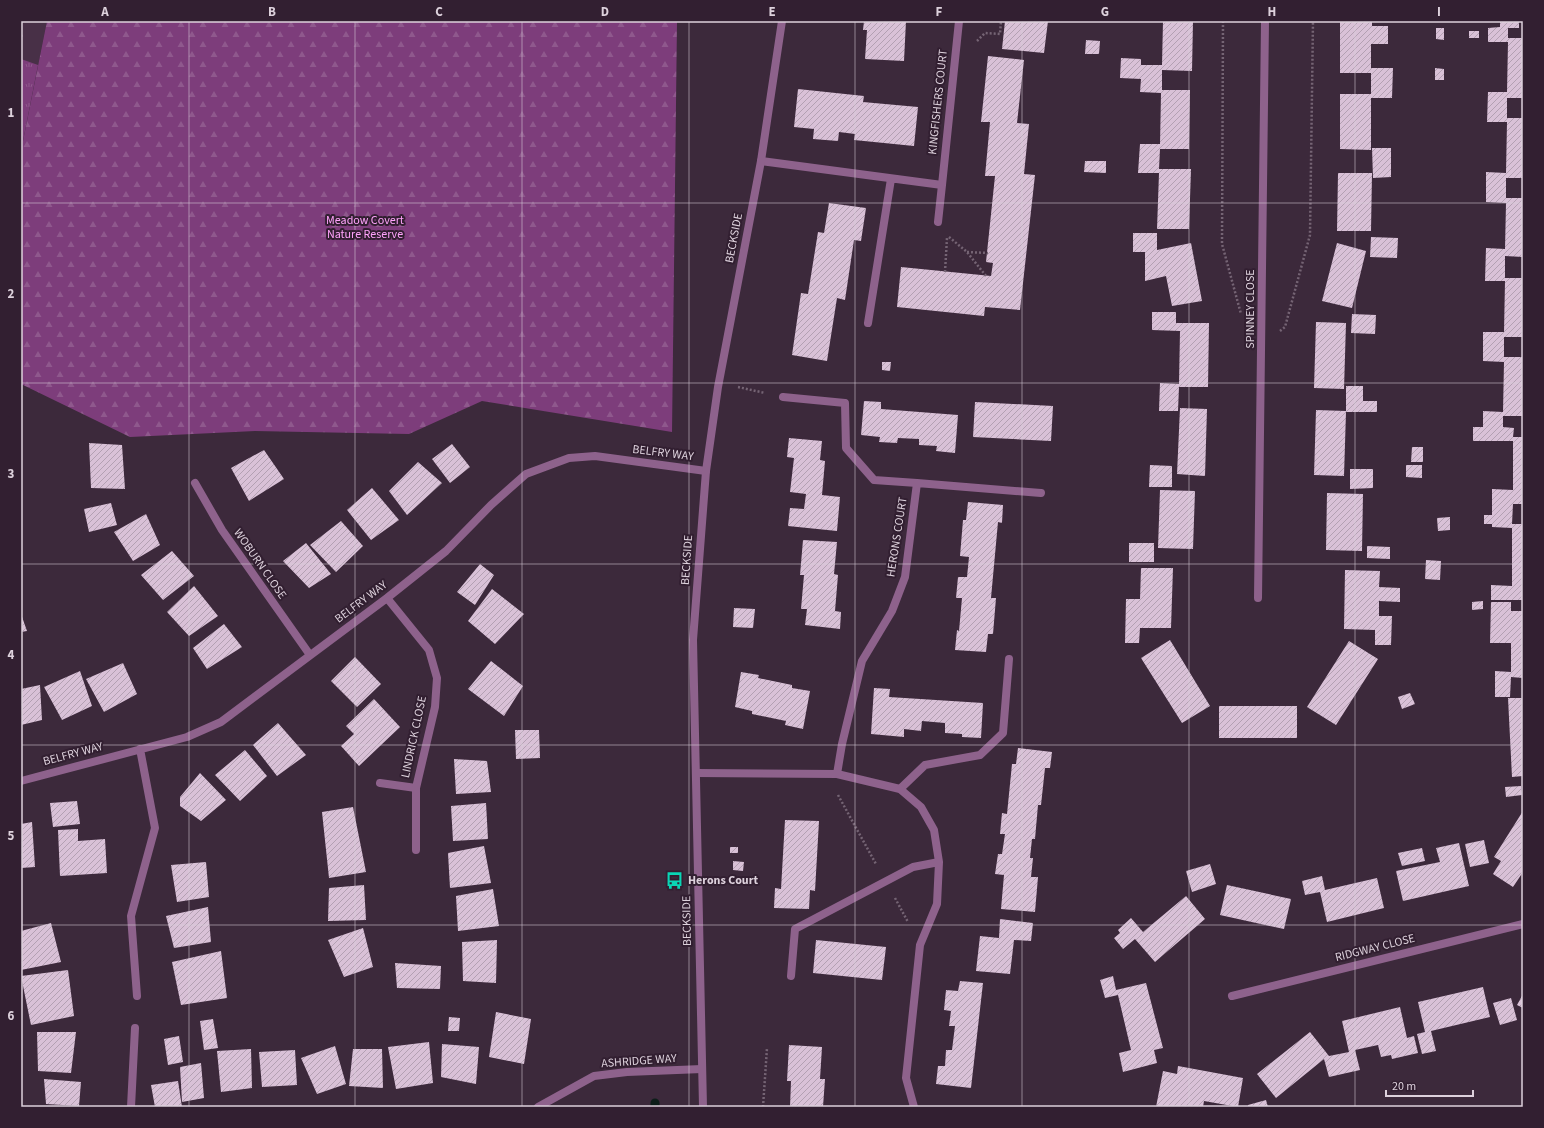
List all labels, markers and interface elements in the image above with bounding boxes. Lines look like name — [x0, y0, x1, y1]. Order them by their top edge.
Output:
text: A — [100, 3, 109, 21]
text: B — [268, 3, 276, 21]
text: C — [435, 3, 443, 21]
text: D — [601, 3, 609, 21]
text: E — [768, 3, 776, 21]
text: F — [936, 3, 943, 21]
text: G — [1101, 3, 1109, 21]
text: H — [1268, 3, 1276, 21]
text: I — [1437, 3, 1441, 21]
street label: KINGFISHERS COURT — [924, 48, 952, 155]
text: 1 — [8, 104, 15, 122]
park label: Meadow Covert Nature Reserve — [326, 212, 404, 243]
street label: BECKSIDE — [721, 212, 747, 264]
street label: SPINNEY CLOSE — [1242, 269, 1259, 349]
text: 2 — [8, 285, 15, 303]
street label: BELFRY WAY — [631, 441, 695, 465]
text: 3 — [8, 465, 15, 483]
street label: HERONS COURT — [882, 495, 912, 578]
street label: WOBURN CLOSE — [229, 525, 291, 603]
street label: BECKSIDE — [677, 534, 697, 586]
street label: BELFRY WAY — [331, 577, 391, 627]
text: 4 — [8, 646, 15, 664]
street label: LINDRICK CLOSE — [397, 694, 431, 780]
street label: BELFRY WAY — [41, 738, 105, 770]
text: 5 — [8, 827, 15, 845]
bus stop icon: Herons Court — [665, 870, 685, 890]
place label: Herons Court — [688, 872, 758, 889]
street label: BECKSIDE — [678, 896, 696, 946]
street label: RIDGWAY CLOSE — [1333, 930, 1417, 966]
text: 6 — [8, 1007, 15, 1025]
street label: ASHRIDGE WAY — [601, 1050, 678, 1072]
scale bar — [1386, 1072, 1473, 1098]
text: 20 m — [1392, 1078, 1416, 1095]

